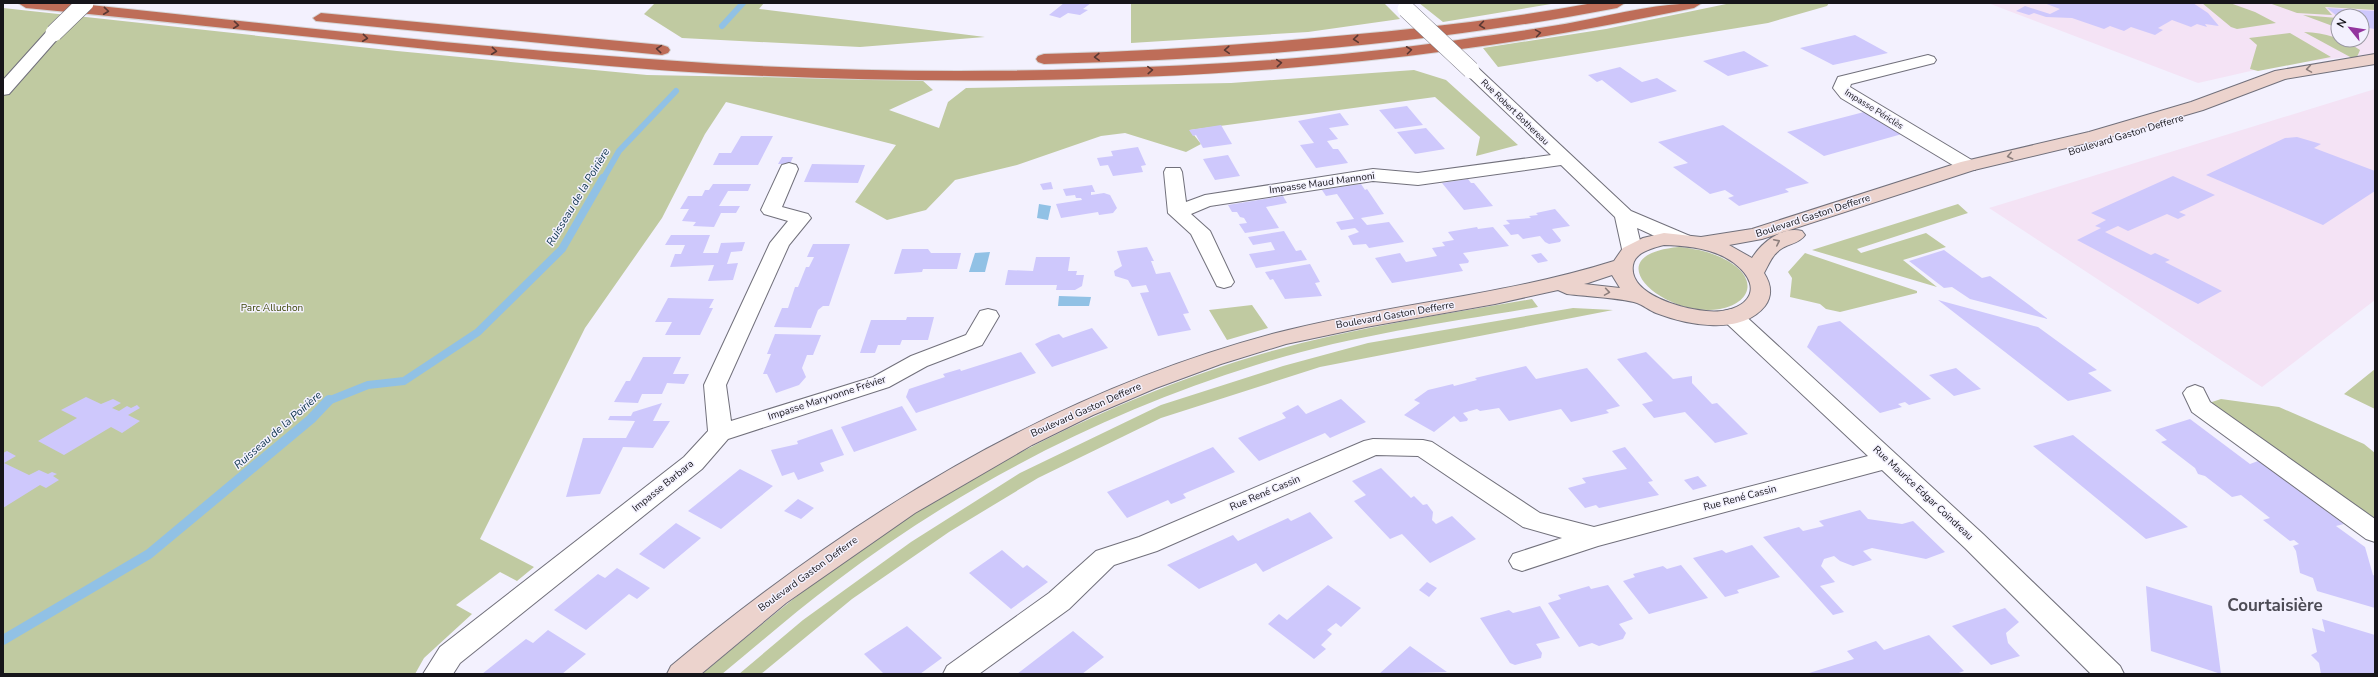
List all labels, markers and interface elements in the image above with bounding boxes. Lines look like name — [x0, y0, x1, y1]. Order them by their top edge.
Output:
one-way arrow — [103, 7, 109, 16]
north arrow — [2330, 8, 2370, 48]
text: N — [2333, 16, 2350, 31]
one-way arrow — [233, 20, 239, 29]
one-way arrow — [1479, 20, 1485, 29]
one-way arrow — [1535, 29, 1541, 38]
one-way arrow — [362, 33, 368, 42]
one-way arrow — [1353, 34, 1359, 43]
one-way arrow — [656, 45, 662, 54]
one-way arrow — [491, 46, 497, 55]
one-way arrow — [1224, 46, 1230, 55]
one-way arrow — [1406, 46, 1412, 55]
one-way arrow — [1094, 53, 1100, 61]
one-way arrow — [1276, 58, 1282, 67]
one-way arrow — [2306, 65, 2312, 73]
one-way arrow — [1147, 66, 1153, 75]
street label: Rue Robert Bothereau — [1478, 76, 1552, 148]
street label: Impasse Périclès — [1842, 86, 1906, 132]
street label: Boulevard Gaston Defferre — [2067, 111, 2185, 159]
water label: Ruisseau de la Poirière — [543, 145, 613, 249]
one-way arrow — [2006, 152, 2013, 160]
street label: Impasse Maud Mannoni — [1268, 169, 1376, 197]
street label: Boulevard Gaston Defferre — [1754, 191, 1872, 241]
one-way arrow — [1773, 239, 1780, 247]
one-way arrow — [1604, 287, 1610, 296]
street label: Boulevard Gaston Defferre — [1335, 298, 1455, 332]
park label: Parc Alluchon — [241, 301, 303, 315]
street label: Impasse Maryvonne Frévier — [766, 372, 888, 424]
street label: Boulevard Gaston Defferre — [1028, 379, 1144, 441]
water label: Ruisseau de la Poirière — [231, 388, 325, 472]
street label: Rue Maurice Edgar Coindreau — [1870, 443, 1976, 543]
street label: Impasse Barbara — [629, 457, 697, 515]
street label: Rue René Cassin — [1228, 472, 1302, 514]
street label: Rue René Cassin — [1702, 482, 1778, 514]
street label: Boulevard Gaston Defferre — [755, 533, 861, 615]
district label: Courtaisière — [2227, 594, 2323, 617]

